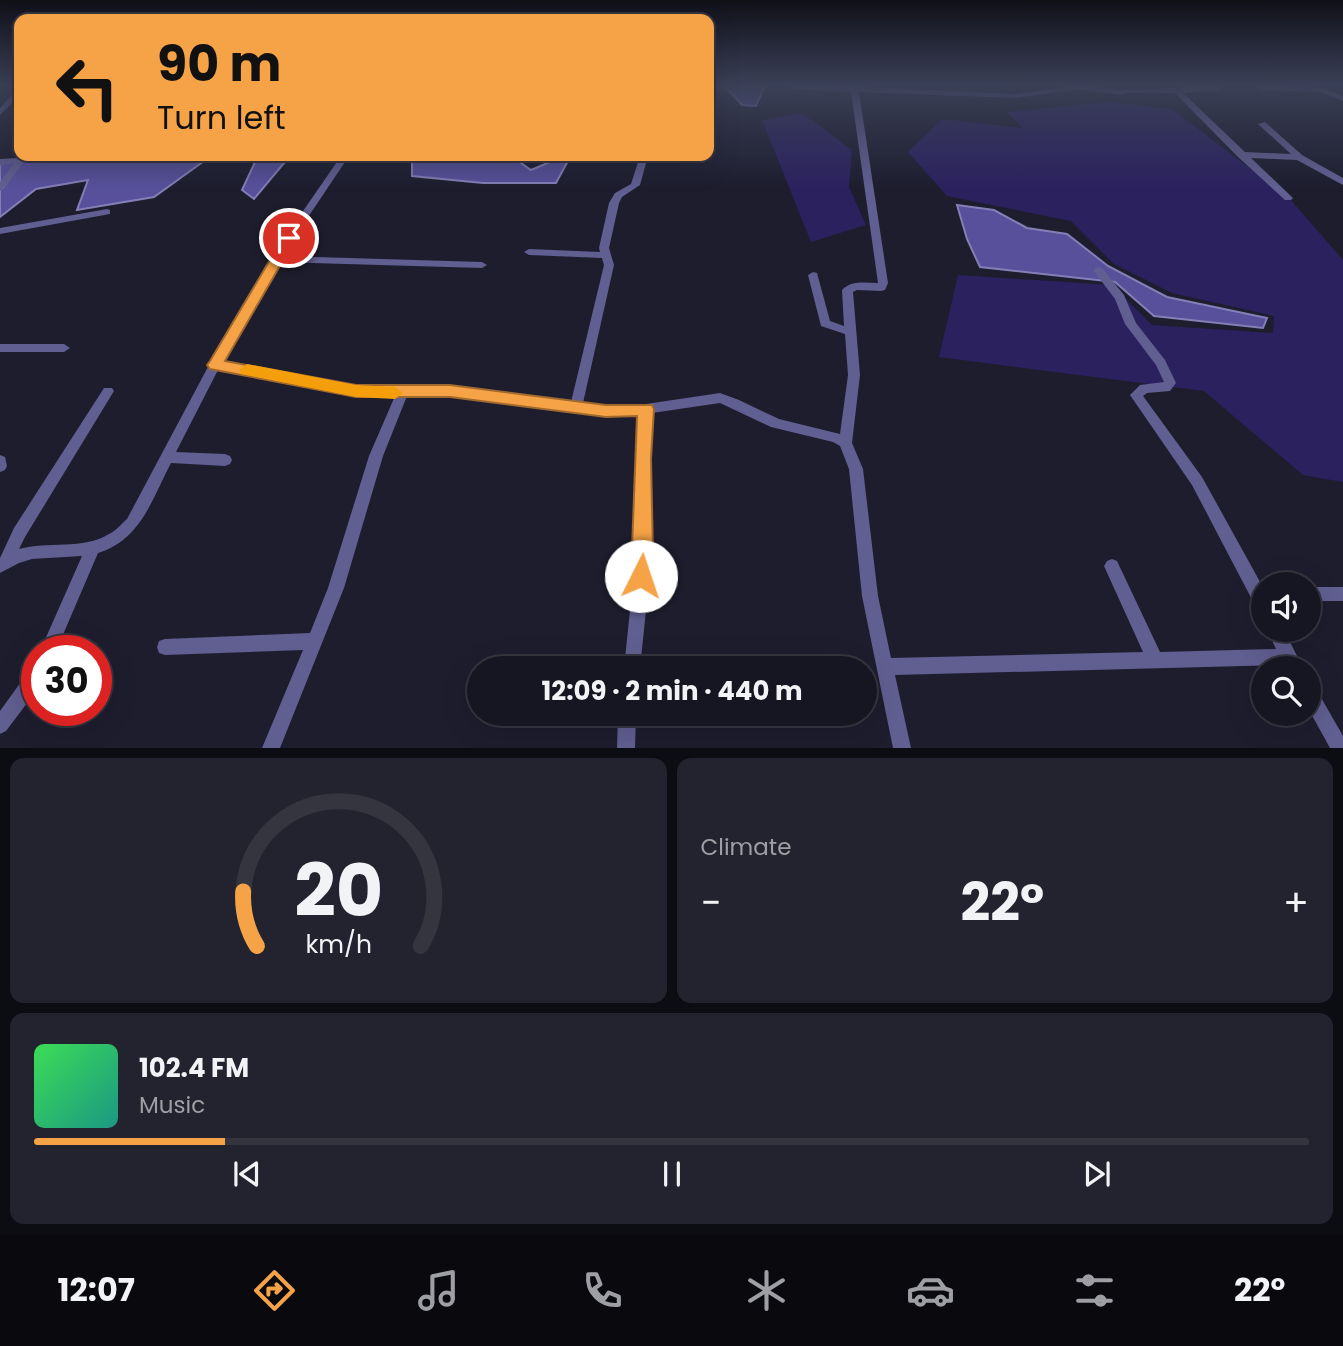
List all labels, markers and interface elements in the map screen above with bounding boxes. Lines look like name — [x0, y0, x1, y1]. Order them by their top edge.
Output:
text: 90 m — [157, 30, 281, 98]
icon: left — [42, 42, 133, 133]
text: Turn left — [157, 95, 286, 140]
pin — [259, 208, 319, 268]
icon: arrive — [270, 219, 308, 257]
position arrow — [604, 539, 678, 613]
map controls — [1251, 572, 1321, 726]
button: sound — [1251, 572, 1321, 642]
speed limit sign: 30 — [21, 635, 112, 726]
button: search — [1251, 656, 1321, 726]
text: 12:09 · 2 min · 440 m — [542, 673, 802, 709]
text: Climate — [701, 831, 791, 863]
text: 20 — [294, 841, 383, 942]
text: 22° — [961, 866, 1044, 939]
text: − — [701, 876, 721, 929]
text: + — [1283, 876, 1309, 929]
text: km/h — [305, 927, 372, 962]
text: 102.4 FM — [139, 1050, 249, 1086]
text: Music — [139, 1089, 205, 1121]
icon: previous — [228, 1155, 266, 1193]
icon: pause — [653, 1155, 691, 1193]
icon: next — [1078, 1155, 1116, 1193]
icon: directions — [250, 1266, 299, 1315]
icon: music — [414, 1266, 463, 1315]
icon: phone — [578, 1266, 627, 1315]
icon: climate — [742, 1266, 791, 1315]
icon: car — [906, 1266, 955, 1315]
icon: filters — [1070, 1266, 1119, 1315]
text: 12:07 — [58, 1267, 135, 1312]
text: 22° — [1234, 1267, 1285, 1312]

